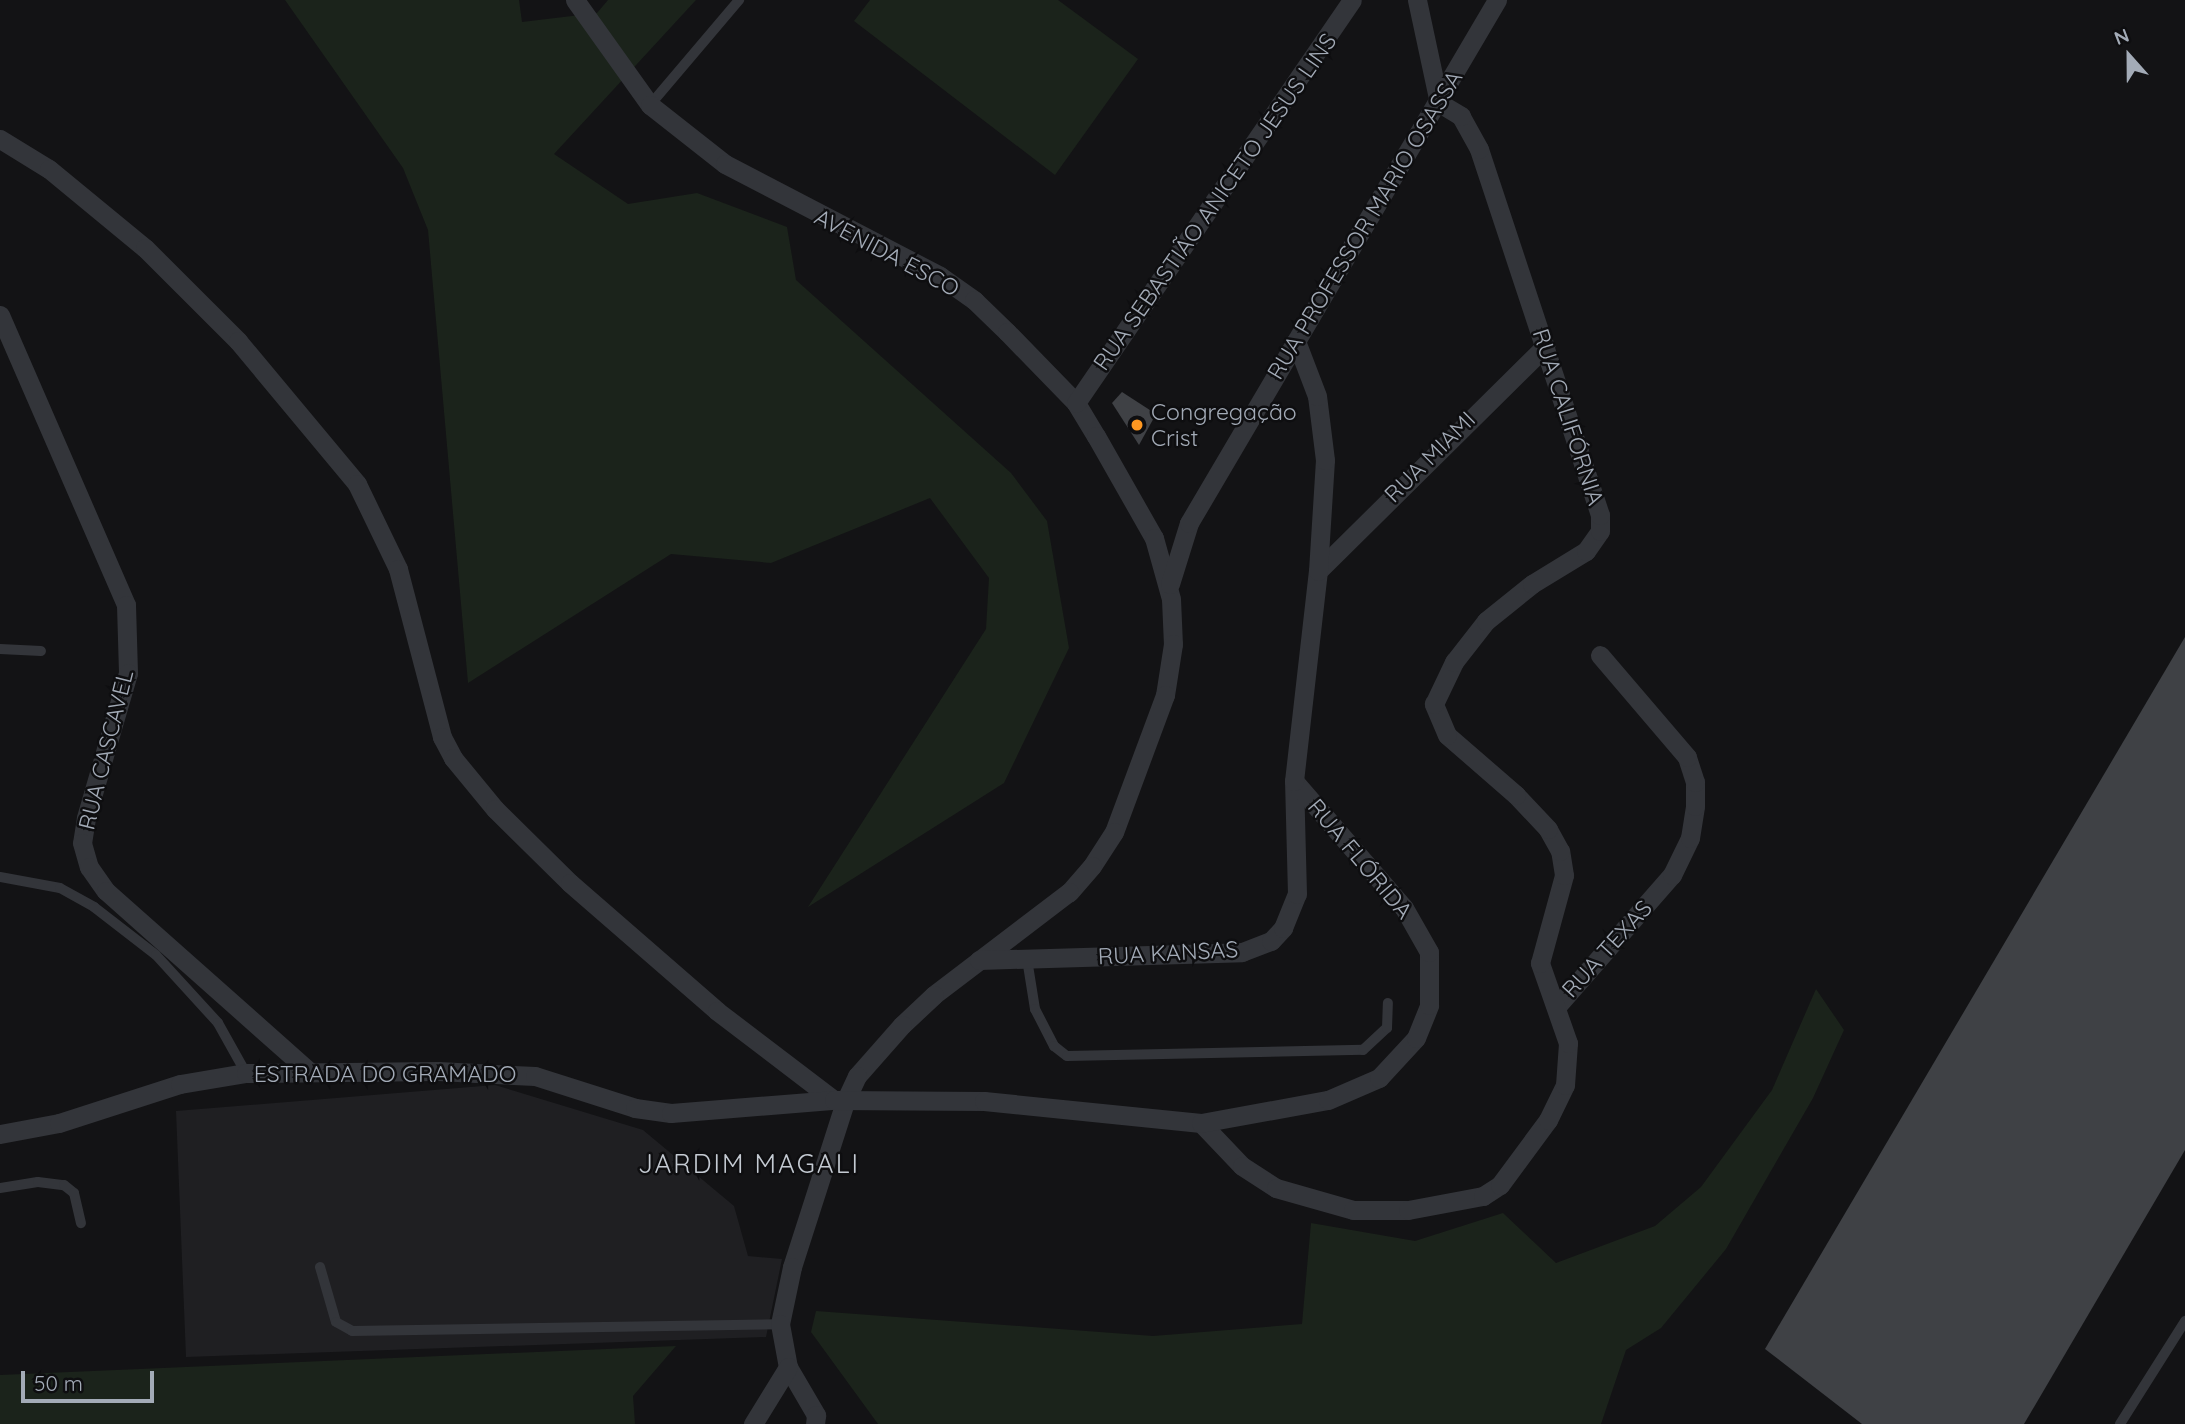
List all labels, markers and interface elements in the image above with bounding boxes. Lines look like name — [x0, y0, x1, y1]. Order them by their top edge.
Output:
north arrow — [2094, 21, 2164, 91]
text: N — [2111, 23, 2132, 50]
street label: RUA SEBASTIÃO ANICETO JESUS LINS — [1088, 28, 1342, 376]
street label: RUA PROFESSOR MARIO OSASSA — [1262, 66, 1468, 384]
street label: AVENIDA ESCO — [810, 203, 964, 303]
street label: RUA CALIFÓRNIA — [1526, 325, 1610, 509]
place label: Congregação Crist — [1151, 398, 1297, 452]
street label: RUA MIAMI — [1379, 406, 1481, 508]
marker: Congregação Crist — [1129, 417, 1145, 433]
street label: RUA CASCAVEL — [73, 667, 139, 833]
street label: RUA FLÓRIDA — [1302, 793, 1418, 925]
street label: RUA TEXAS — [1556, 895, 1658, 1003]
street label: RUA KANSAS — [1097, 936, 1239, 970]
street label: ESTRADA DO GRAMADO — [254, 1060, 516, 1088]
district label: JARDIM MAGALI — [640, 1148, 858, 1180]
scale bar — [24, 1358, 158, 1402]
text: 50 m — [34, 1370, 83, 1396]

